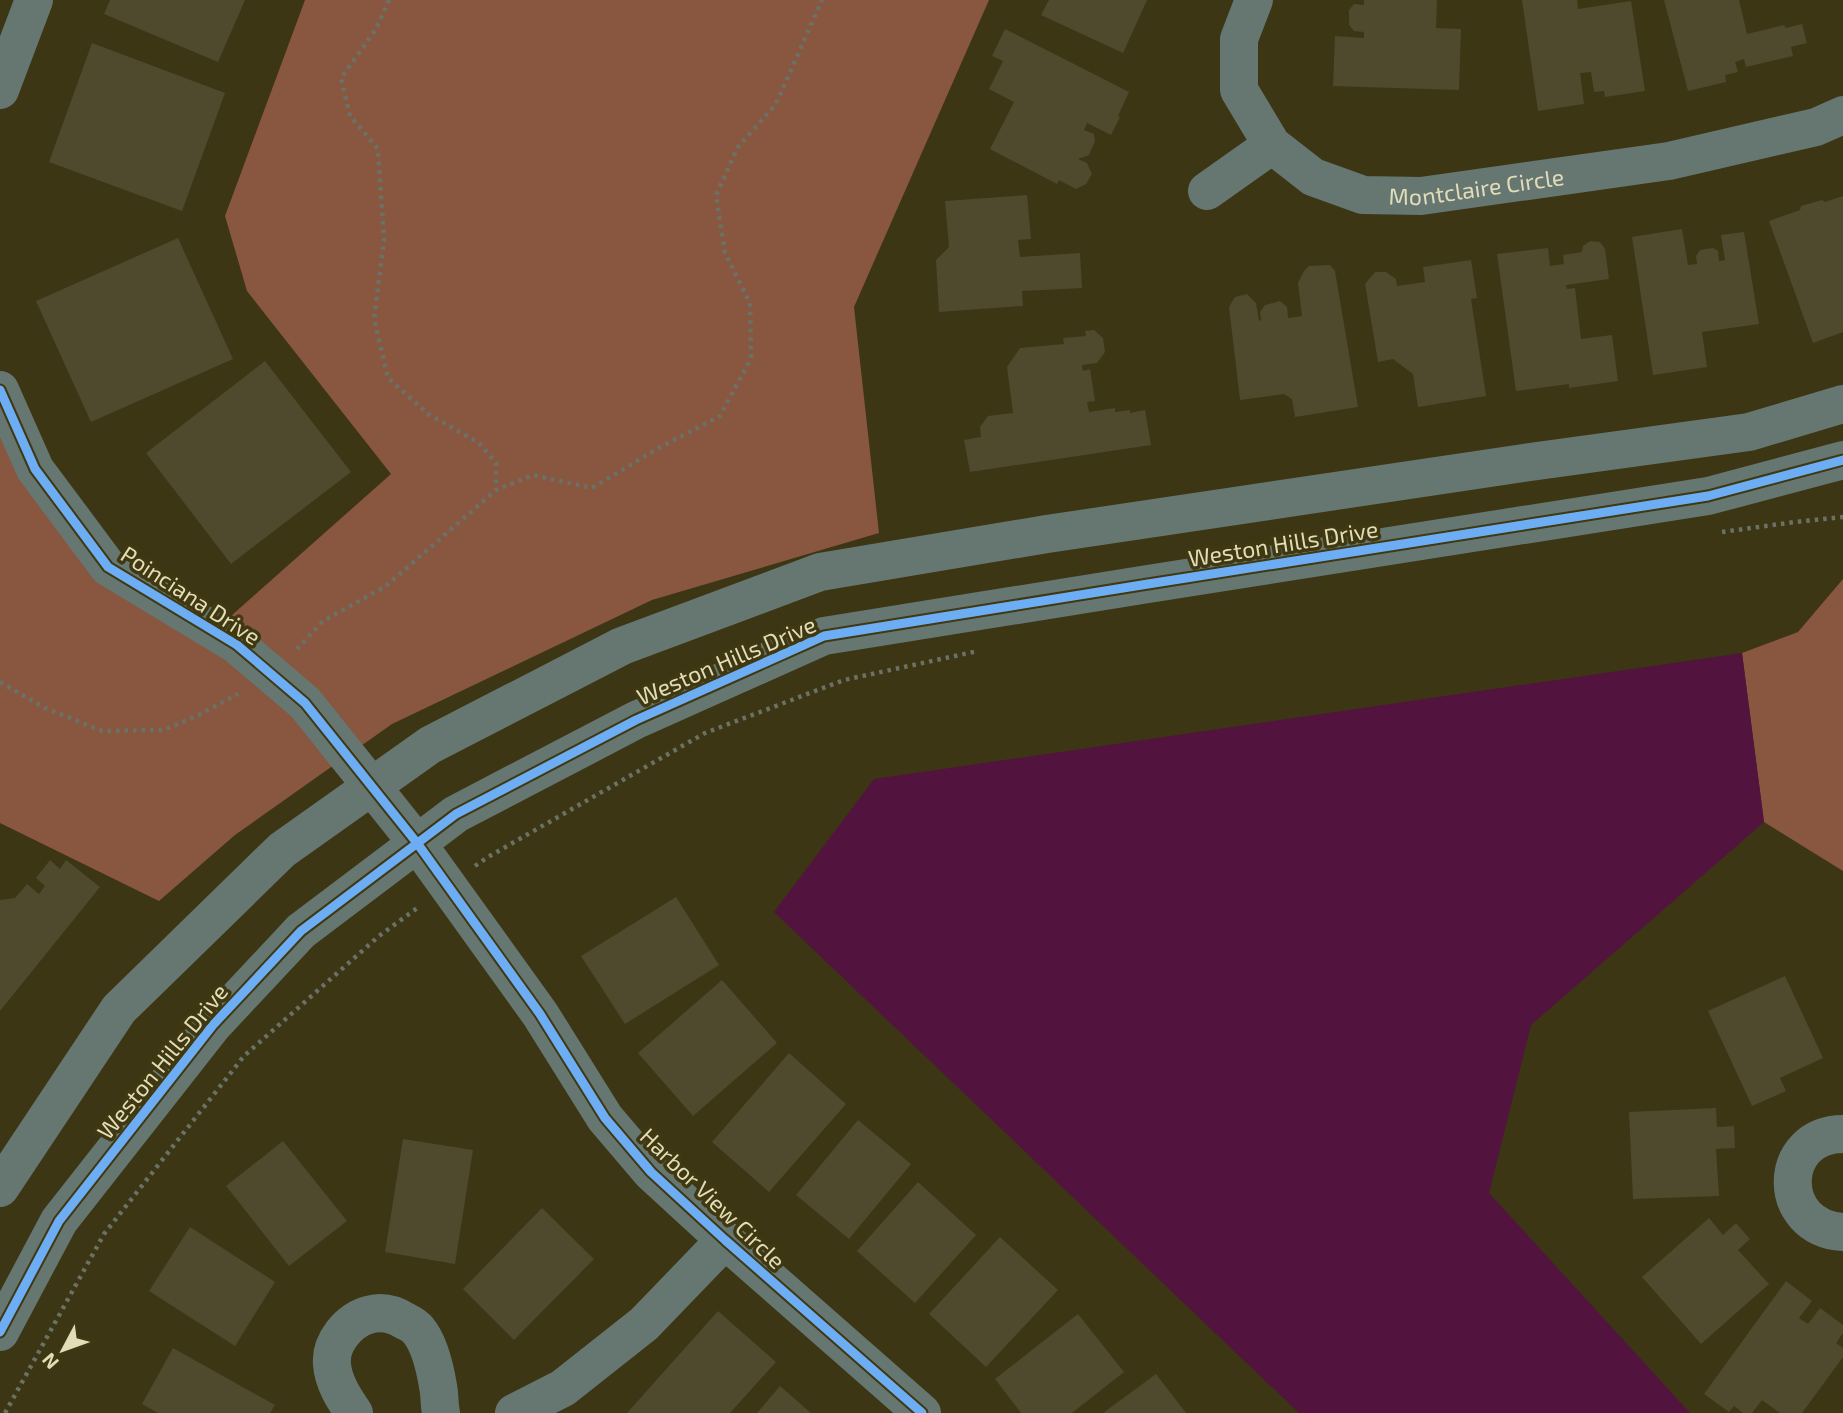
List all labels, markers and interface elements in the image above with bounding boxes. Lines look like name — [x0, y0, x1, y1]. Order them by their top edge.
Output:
street label: Montclaire Circle — [1388, 162, 1566, 210]
street label: Weston Hills Drive — [1186, 514, 1380, 572]
street label: Poinciana Drive — [116, 539, 266, 651]
street label: Weston Hills Drive — [632, 610, 820, 710]
street label: Weston Hills Drive — [91, 978, 233, 1144]
street label: Harbor View Circle — [635, 1122, 791, 1274]
north arrow — [28, 1315, 98, 1385]
text: N — [37, 1349, 63, 1374]

